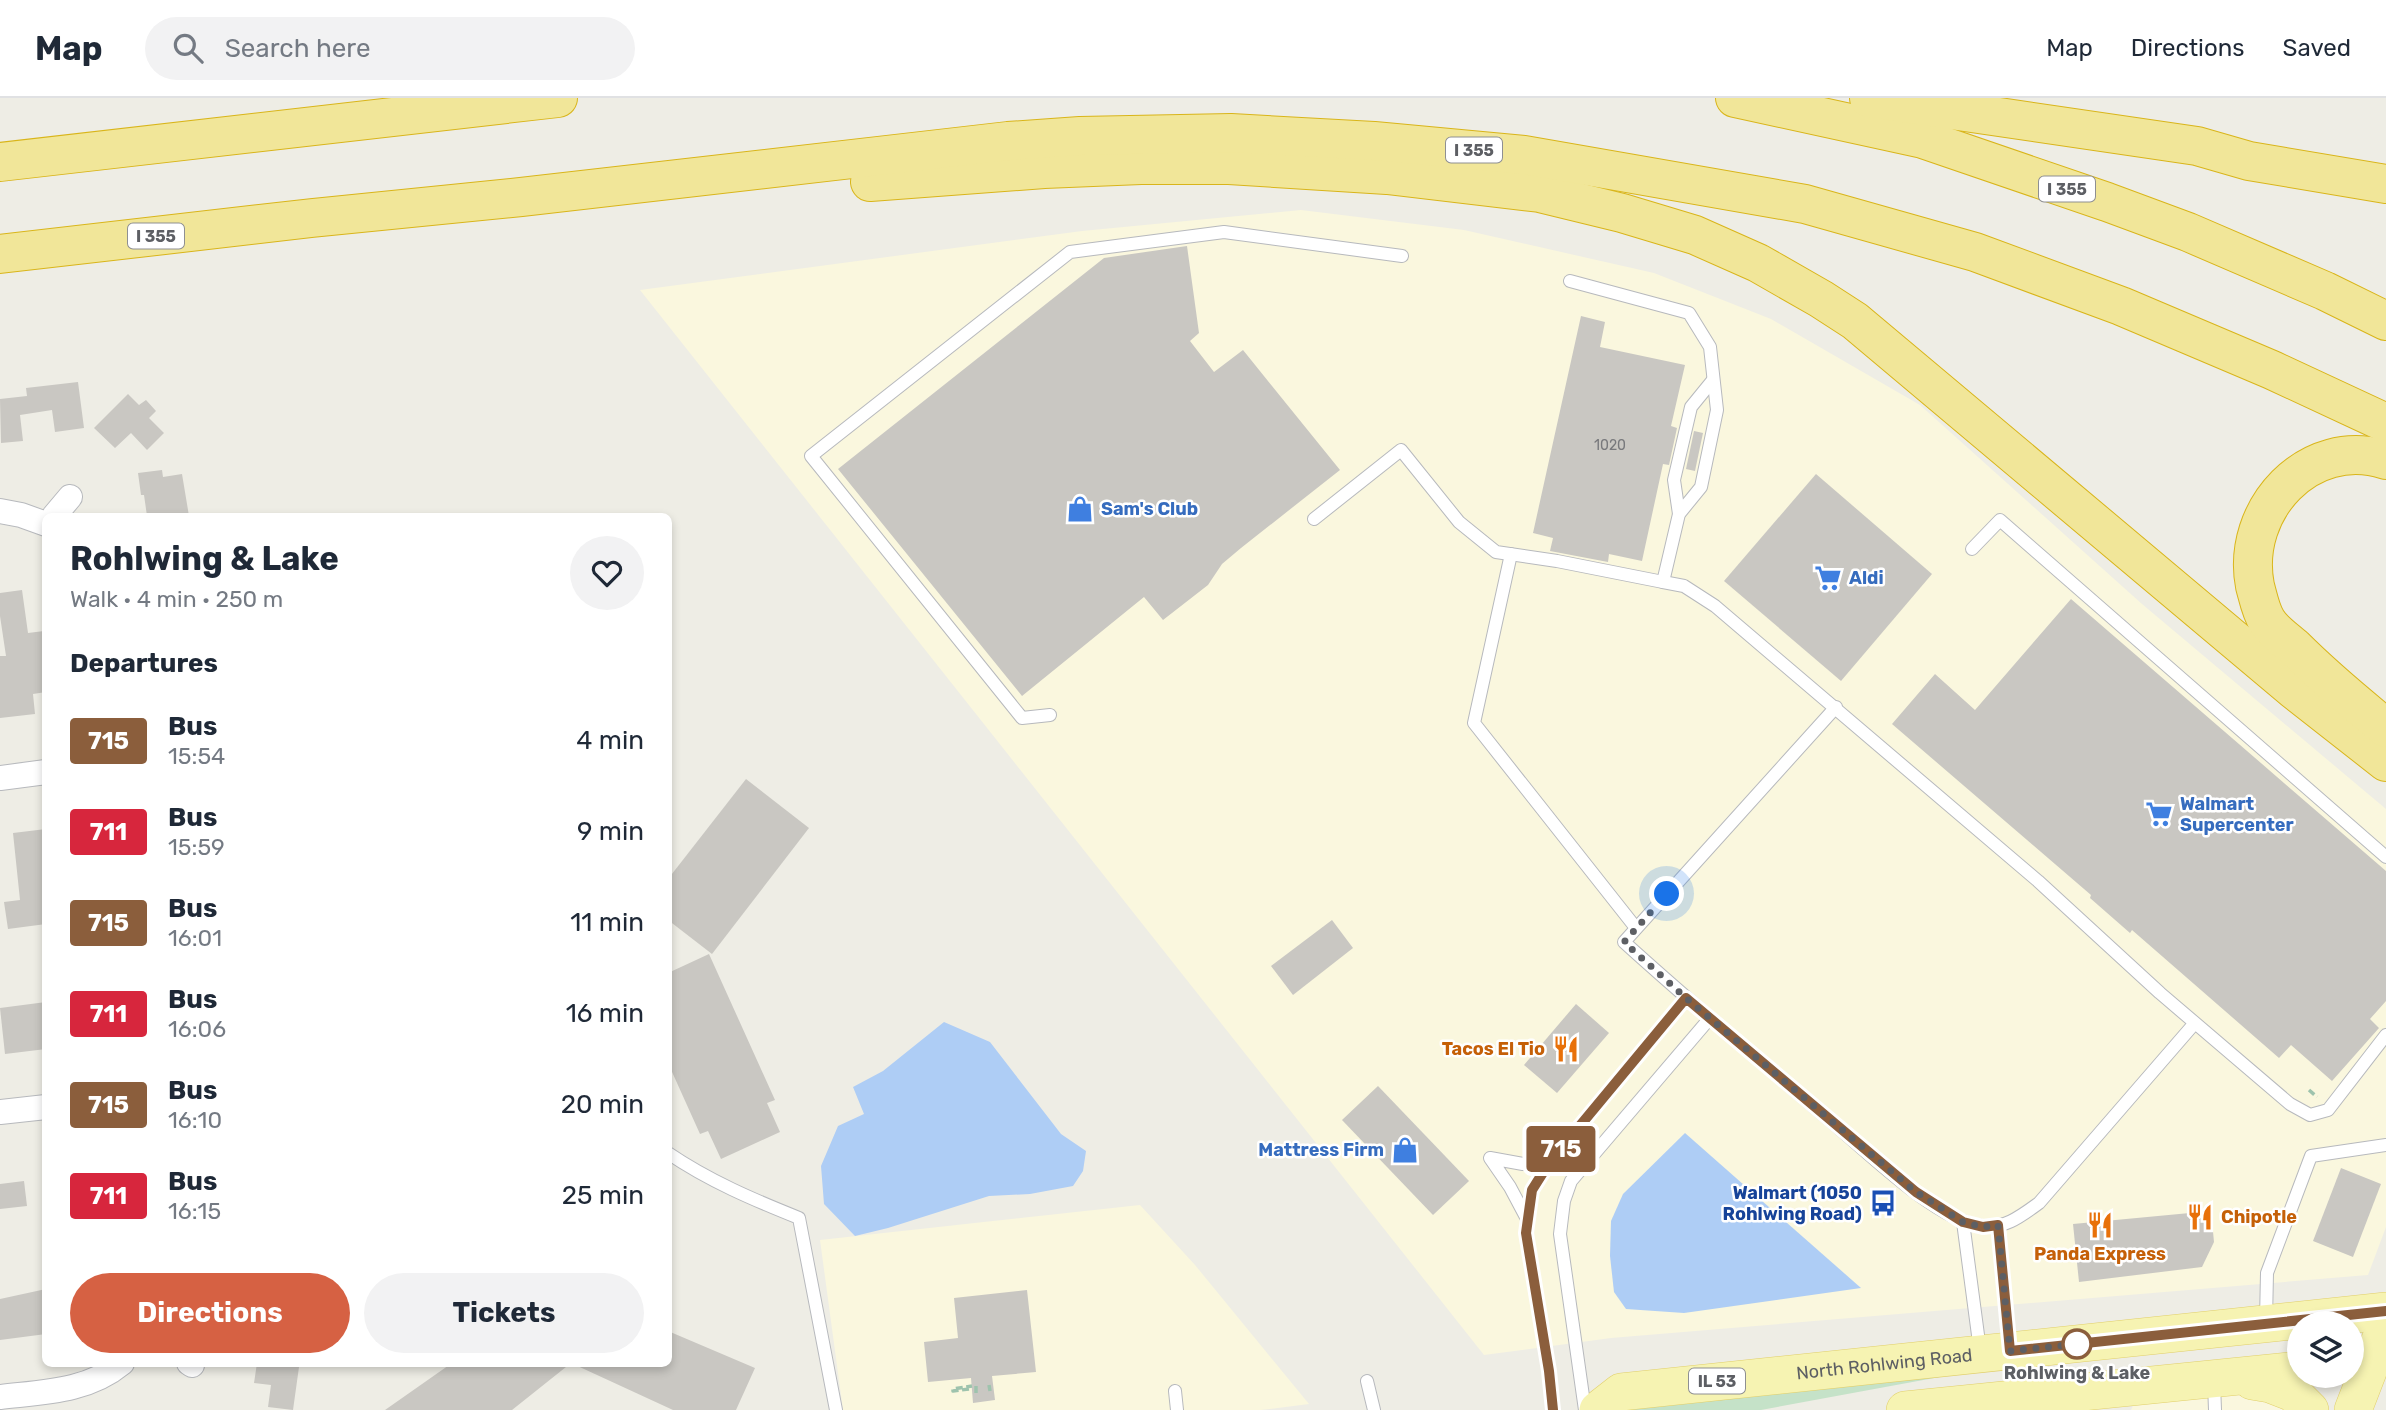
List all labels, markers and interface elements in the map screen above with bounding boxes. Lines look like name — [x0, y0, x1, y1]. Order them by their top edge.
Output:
search box — [145, 17, 635, 80]
text: Map — [35, 29, 103, 68]
icon: search — [169, 29, 207, 67]
text: Search here — [225, 33, 370, 64]
text: Map — [2046, 34, 2093, 62]
text: Directions — [2131, 34, 2244, 62]
text: Saved — [2282, 34, 2351, 62]
road number: I 355 — [1446, 138, 1502, 162]
road number: I 355 — [2039, 176, 2095, 202]
road number: I 355 — [128, 224, 184, 248]
house number: 1020 — [1594, 437, 1626, 454]
shop icon: Sam's Club — [1065, 494, 1095, 524]
place label: Sam's Club — [1101, 498, 1198, 520]
button: heart — [570, 536, 644, 610]
text: Rohlwing & Lake — [70, 539, 339, 578]
supermarket icon: Aldi — [1813, 563, 1843, 593]
place label: Aldi — [1849, 567, 1884, 589]
text: Walk · 4 min · 250 m — [70, 585, 283, 613]
text: Departures — [70, 648, 218, 679]
text: Bus — [168, 711, 217, 742]
text: 4 min — [576, 725, 644, 756]
text: 715 — [88, 727, 129, 755]
text: 15:54 — [168, 742, 225, 770]
place label: Walmart Supercenter — [2180, 793, 2294, 836]
supermarket icon: Walmart Supercenter — [2144, 799, 2174, 829]
text: Bus — [168, 802, 217, 833]
text: 9 min — [577, 816, 644, 847]
text: 711 — [90, 818, 127, 846]
text: 15:59 — [168, 833, 225, 861]
your location — [1649, 876, 1684, 911]
text: Bus — [168, 893, 217, 924]
text: 11 min — [570, 907, 644, 938]
text: 715 — [88, 909, 129, 937]
text: 16:01 — [168, 924, 222, 952]
text: Bus — [168, 984, 217, 1015]
text: 16 min — [566, 998, 644, 1029]
text: 711 — [90, 1000, 127, 1028]
text: 16:06 — [168, 1015, 226, 1043]
restaurant icon: Tacos El Tio — [1551, 1034, 1581, 1064]
place label: Tacos El Tio — [1442, 1038, 1545, 1060]
text: Bus — [168, 1075, 217, 1106]
text: 20 min — [561, 1089, 644, 1120]
text: 715 — [88, 1091, 129, 1119]
text: 16:10 — [168, 1106, 222, 1134]
line badge: 715 — [1521, 1126, 1601, 1172]
shop icon: Mattress Firm — [1390, 1135, 1420, 1165]
text: 715 — [1540, 1135, 1582, 1163]
place label: Mattress Firm — [1258, 1139, 1384, 1161]
text: Bus — [168, 1166, 217, 1197]
text: 25 min — [562, 1180, 644, 1211]
text: 711 — [90, 1182, 127, 1210]
place label: Walmart (1050 Rohlwing Road) — [1723, 1182, 1862, 1225]
bus stop icon: Walmart (1050 Rohlwing Road) — [1868, 1188, 1898, 1218]
text: 16:15 — [168, 1197, 221, 1225]
restaurant icon: Chipotle — [2185, 1202, 2215, 1232]
place label: Chipotle — [2221, 1206, 2297, 1228]
restaurant icon: Panda Express — [2085, 1210, 2115, 1240]
place label: Panda Express — [2034, 1243, 2166, 1265]
button: Directions — [70, 1273, 350, 1353]
button: Tickets — [364, 1273, 644, 1353]
map controls — [2287, 1311, 2364, 1388]
button: layers — [2287, 1311, 2364, 1388]
marker: Rohlwing & Lake — [2062, 1329, 2092, 1359]
street label: North Rohlwing Road — [1795, 1344, 1974, 1384]
place label: Rohlwing & Lake — [2004, 1362, 2151, 1384]
road number: IL 53 — [1689, 1368, 1745, 1394]

